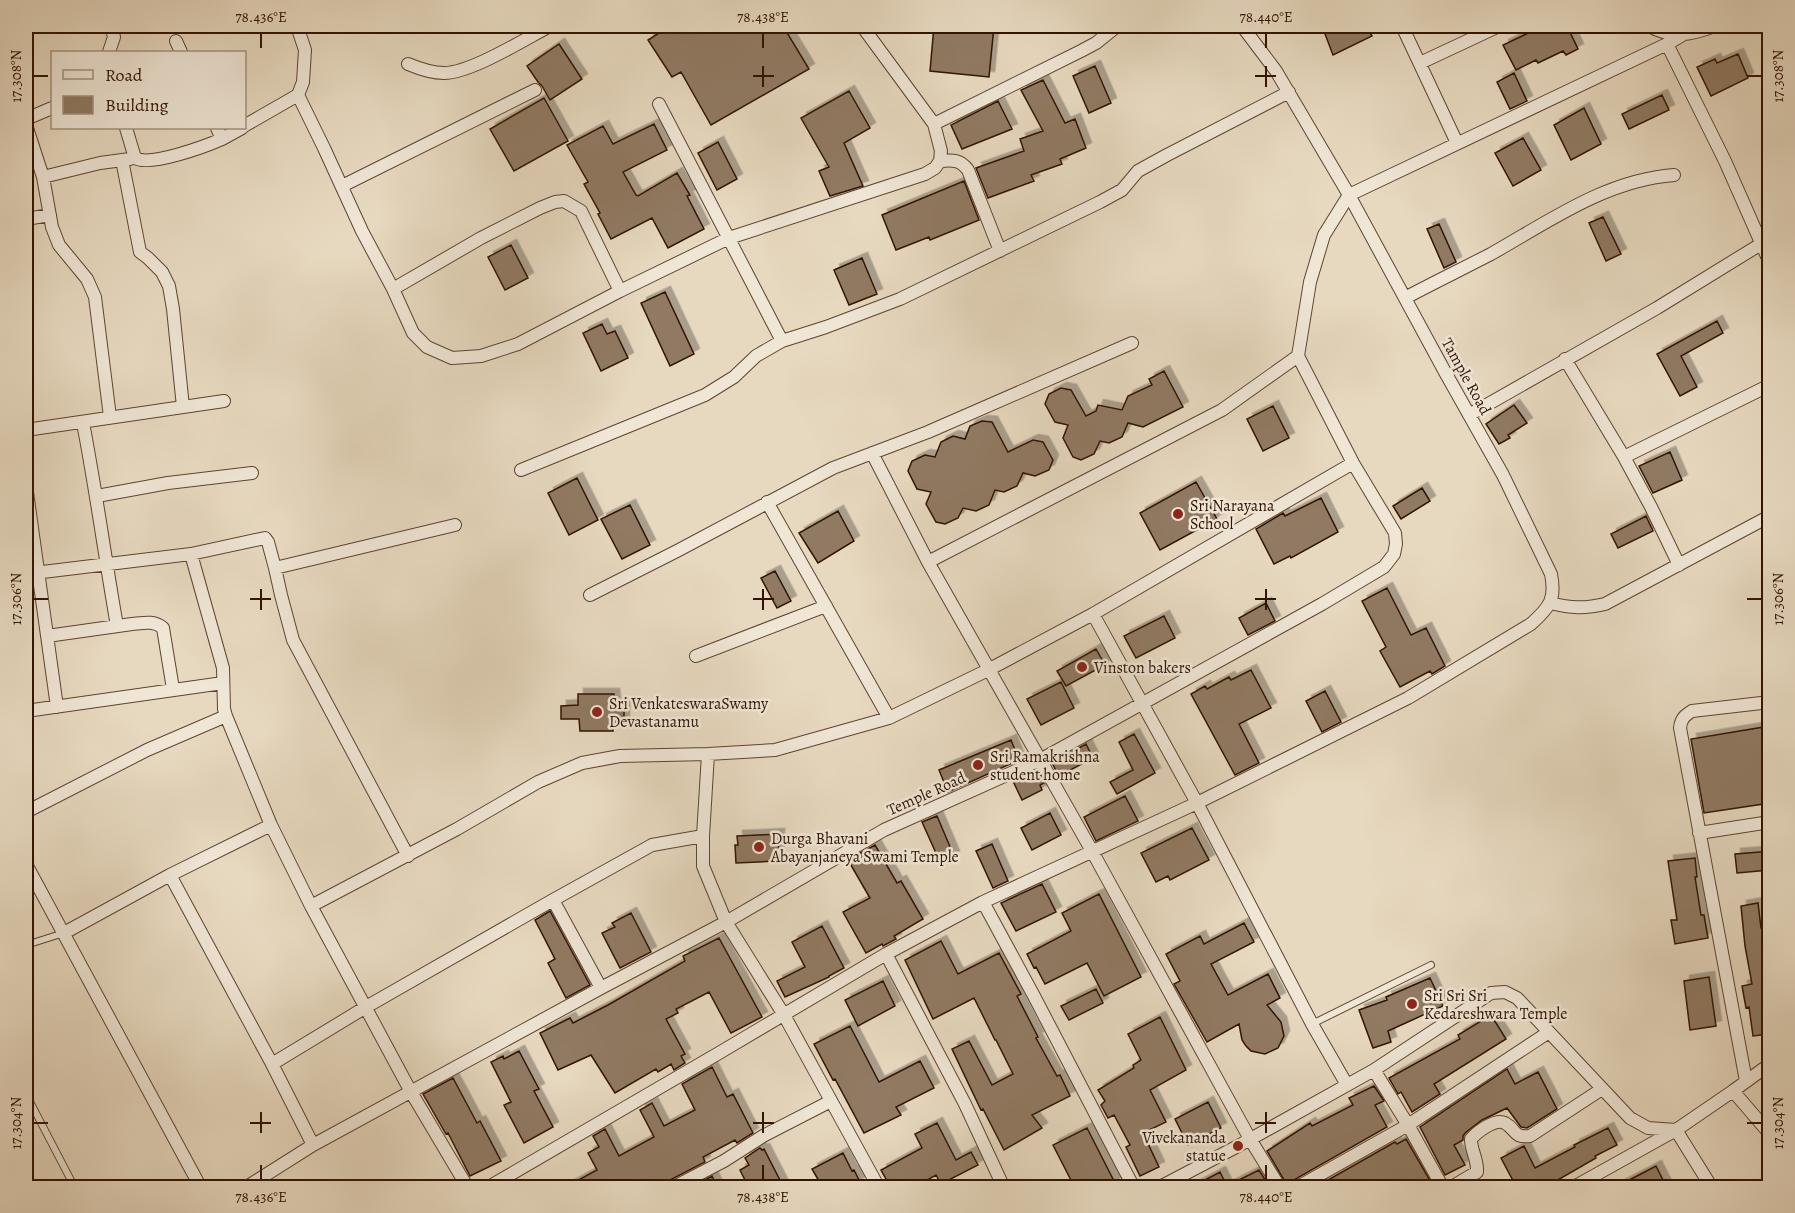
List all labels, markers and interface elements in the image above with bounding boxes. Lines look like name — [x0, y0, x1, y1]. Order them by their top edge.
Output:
text: 78.436°E — [235, 7, 287, 27]
text: 78.438°E — [737, 7, 789, 27]
text: 78.440°E — [1239, 7, 1293, 27]
text: 17.308°N — [6, 49, 26, 102]
text: 17.308°N — [1768, 49, 1788, 102]
legend — [51, 51, 246, 129]
text: Road — [105, 63, 143, 87]
text: Building — [105, 93, 169, 117]
street label: Tample Road — [1436, 334, 1496, 419]
place label: Sri Narayana School — [1190, 495, 1275, 535]
marker: Sri Narayana School — [1171, 507, 1185, 521]
text: 17.306°N — [6, 573, 26, 625]
text: 17.306°N — [1768, 573, 1788, 625]
place label: Vinston bakers — [1093, 657, 1191, 679]
marker: Vinston bakers — [1075, 660, 1089, 674]
place label: Sri VenkateswaraSwamy Devastanamu — [609, 693, 769, 733]
marker: Sri VenkateswaraSwamy Devastanamu — [590, 705, 604, 719]
place label: Sri Ramakrishna student home — [990, 746, 1100, 786]
marker: Sri Ramakrishna student home — [971, 758, 985, 772]
street label: Temple Road — [883, 767, 970, 821]
place label: Durga Bhavani Abayanjaneya Swami Temple — [770, 828, 959, 868]
marker: Durga Bhavani Abayanjaneya Swami Temple — [752, 840, 766, 854]
place label: Sri Sri Sri Kedareshwara Temple — [1424, 985, 1567, 1025]
marker: Sri Sri Sri Kedareshwara Temple — [1405, 997, 1419, 1011]
text: 17.304°N — [6, 1097, 26, 1149]
text: 17.304°N — [1768, 1097, 1788, 1149]
place label: Vivekananda statue — [1141, 1127, 1227, 1167]
marker: Vivekananda statue — [1231, 1139, 1245, 1153]
text: 78.436°E — [235, 1187, 287, 1207]
text: 78.438°E — [737, 1187, 789, 1207]
text: 78.440°E — [1239, 1187, 1293, 1207]

